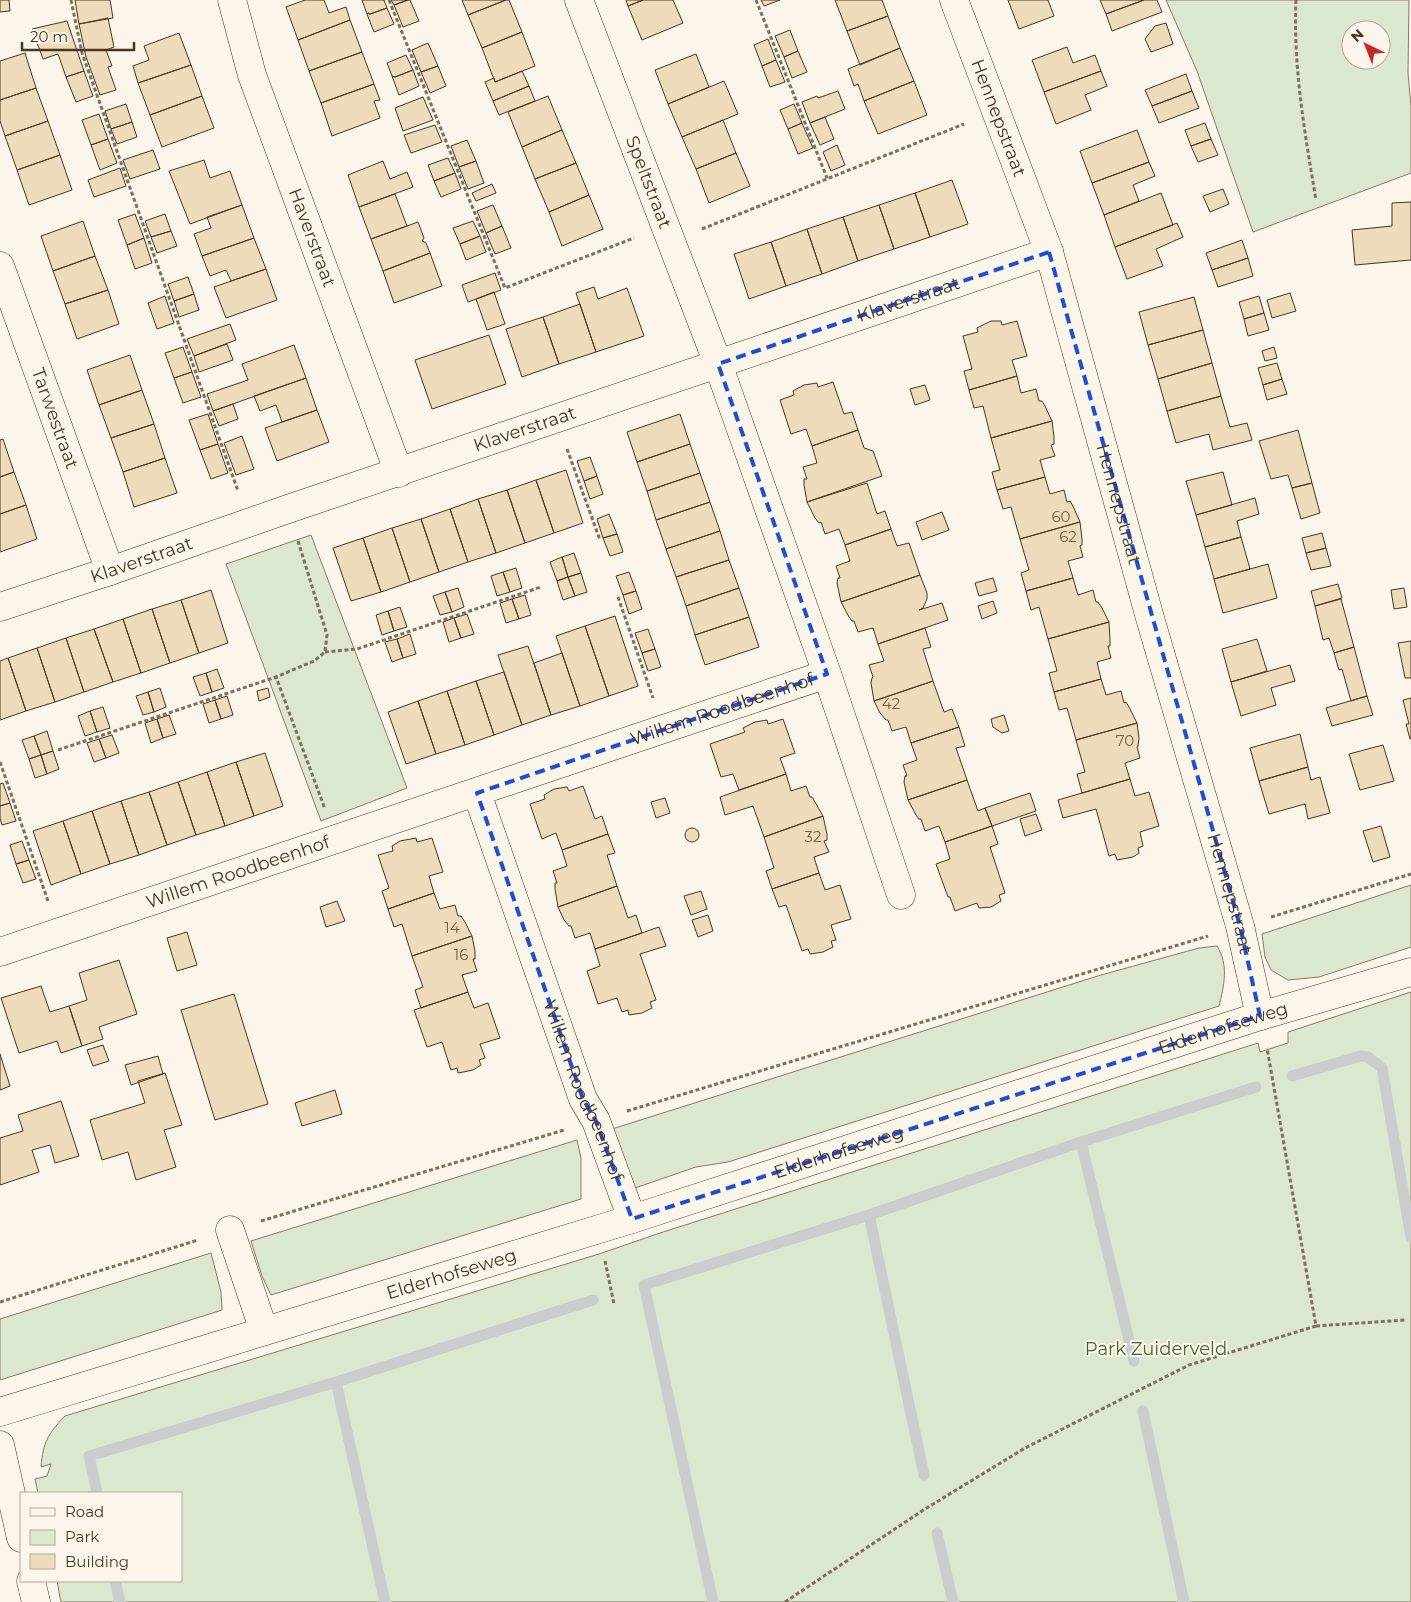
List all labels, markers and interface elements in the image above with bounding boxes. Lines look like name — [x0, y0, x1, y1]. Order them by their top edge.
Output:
scale bar — [22, 20, 135, 52]
north arrow — [1341, 20, 1391, 70]
text: N — [1347, 25, 1367, 46]
text: 20 m — [30, 27, 68, 46]
street label: Hennepstraat — [966, 56, 1031, 180]
street label: Speltstraat — [621, 133, 676, 232]
street label: Haverstraat — [284, 185, 340, 290]
street label: Klaverstraat — [854, 272, 962, 327]
street label: Tarwestraat — [27, 365, 83, 472]
street label: Klaverstraat — [471, 402, 579, 457]
street label: Hennepstraat — [1091, 442, 1146, 567]
house number: 60 — [1051, 507, 1071, 526]
house number: 62 — [1059, 527, 1077, 546]
street label: Klaverstraat — [87, 532, 195, 588]
street label: Willem Roodbeenhof — [628, 668, 818, 750]
house number: 42 — [882, 694, 900, 713]
house number: 70 — [1116, 731, 1134, 750]
house number: 32 — [805, 827, 821, 846]
street label: Willem Roodbeenhof — [143, 831, 333, 913]
street label: Hennepstraat — [1203, 831, 1257, 956]
house number: 14 — [444, 918, 460, 937]
house number: 16 — [454, 945, 468, 964]
street label: Willem Roodbeenhof — [539, 997, 628, 1185]
street label: Elderhofseweg — [1155, 997, 1291, 1059]
street label: Elderhofseweg — [771, 1121, 906, 1183]
street label: Elderhofseweg — [384, 1244, 519, 1304]
park label: Park Zuiderveld — [1085, 1338, 1227, 1360]
legend — [20, 1492, 182, 1582]
text: Road — [65, 1502, 104, 1521]
text: Park — [65, 1527, 99, 1546]
text: Building — [65, 1552, 129, 1571]

